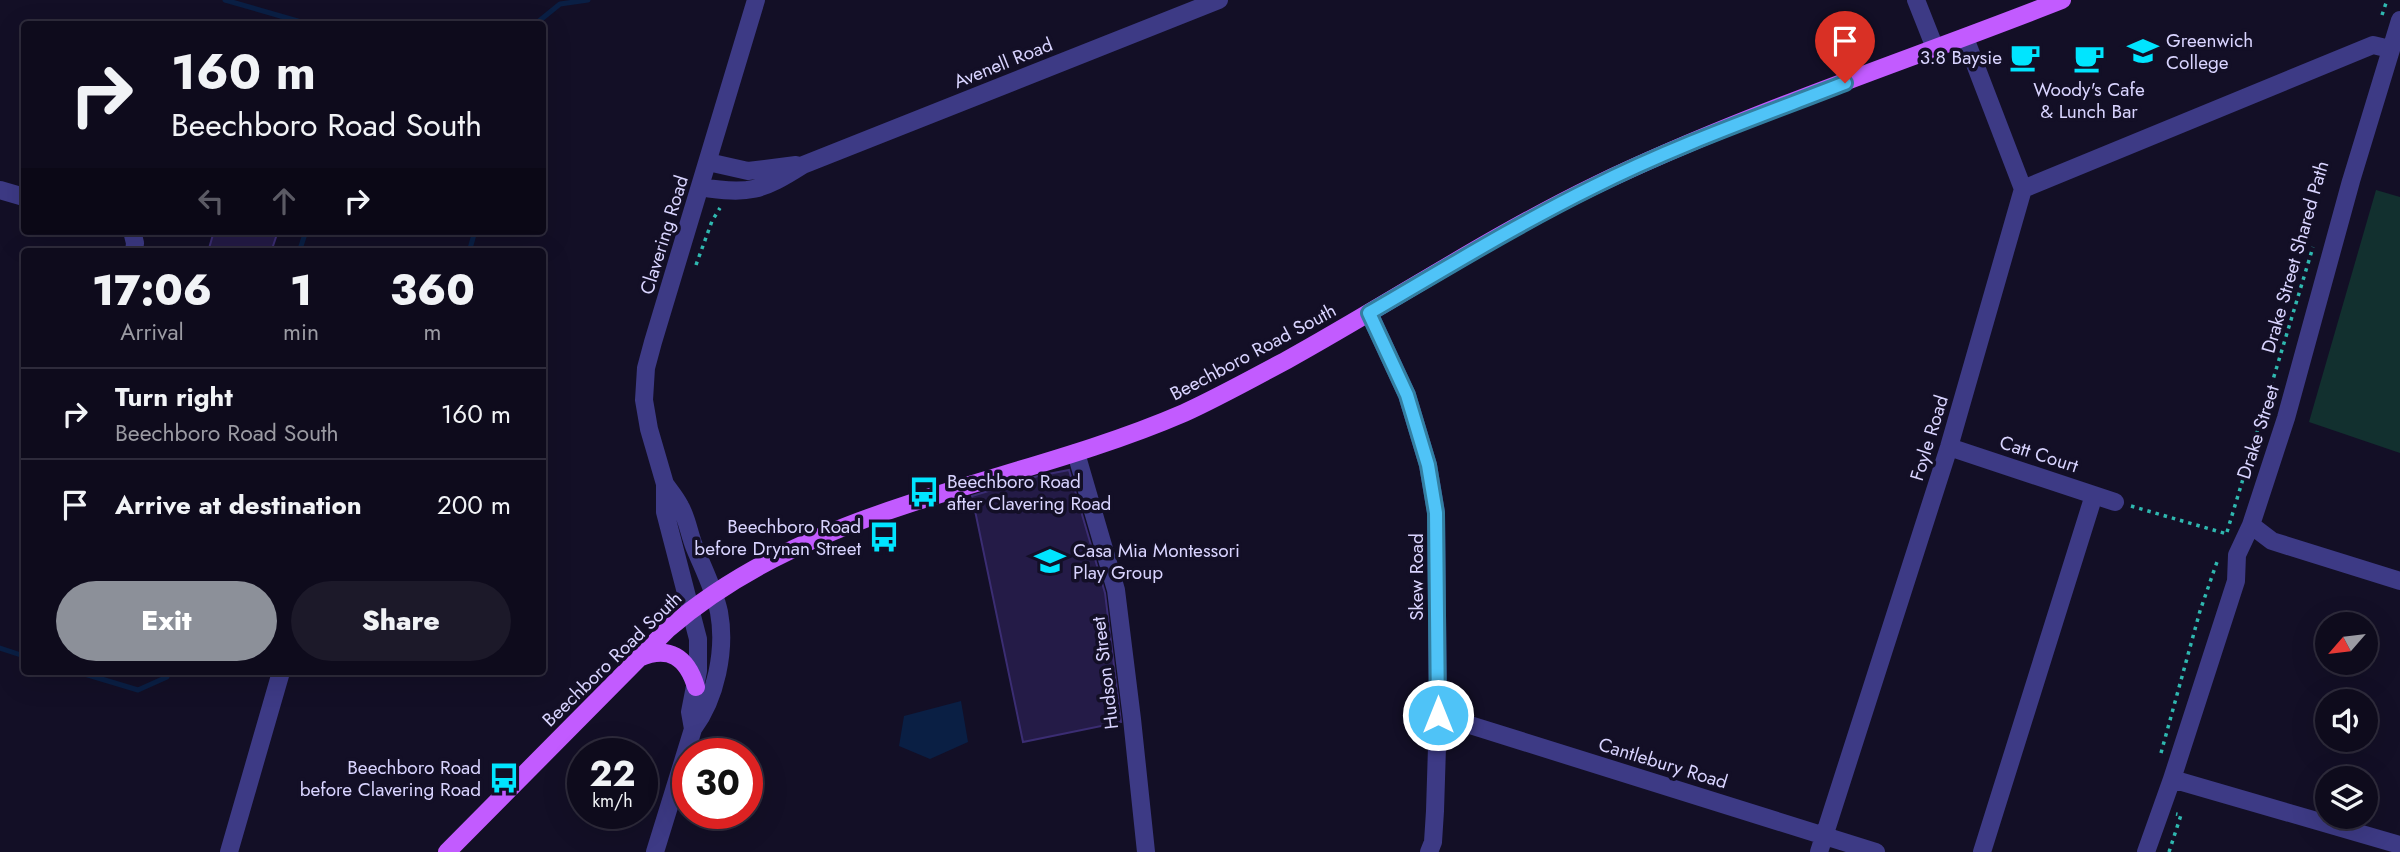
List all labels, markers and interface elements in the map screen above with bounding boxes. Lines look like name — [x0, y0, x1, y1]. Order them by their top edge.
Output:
pin — [1815, 11, 1875, 83]
icon: arrive — [1826, 22, 1864, 60]
place label: Greenwich College — [2166, 27, 2253, 76]
street label: Avenell Road — [949, 31, 1057, 95]
school or university icon: Greenwich College — [2126, 34, 2160, 68]
text: 160 m — [171, 37, 316, 107]
cafe icon: 3.8 Baysie — [2008, 40, 2042, 74]
cafe icon: Woody's Cafe & Lunch Bar — [2072, 41, 2106, 75]
place label: 3.8 Baysie — [1920, 44, 2002, 71]
icon: right — [56, 49, 147, 140]
place label: Woody's Cafe & Lunch Bar — [2033, 76, 2145, 125]
text: Beechboro Road South — [171, 102, 482, 148]
street label: Drake Street Shared Path — [2255, 158, 2335, 356]
street label: Clavering Road — [633, 172, 695, 298]
icon: left — [192, 182, 230, 220]
icon: ahead — [265, 182, 303, 220]
icon: right — [338, 182, 376, 220]
text: 17:06 — [92, 260, 212, 321]
text: 1 — [290, 260, 312, 321]
text: 360 — [390, 260, 475, 321]
street label: Beechboro Road South — [1165, 297, 1341, 407]
text: Arrival — [120, 315, 184, 349]
text: min — [283, 315, 319, 349]
text: m — [424, 315, 442, 349]
text: Turn right — [115, 378, 233, 416]
street label: Drake Street — [2230, 381, 2286, 483]
street label: Foyle Road — [1903, 392, 1955, 484]
icon: right — [56, 395, 94, 433]
text: 160 m — [441, 395, 511, 433]
text: Beechboro Road South — [115, 416, 339, 450]
street label: Catt Court — [1996, 429, 2082, 480]
place label: Beechboro Road after Clavering Road — [947, 468, 1111, 517]
bus stop icon: Beechboro Road after Clavering Road — [907, 475, 941, 509]
icon: arrive — [56, 486, 94, 524]
text: Arrive at destination — [115, 486, 362, 524]
text: 200 m — [437, 486, 511, 524]
place label: Beechboro Road before Drynan Street — [694, 513, 861, 562]
bus stop icon: Beechboro Road before Drynan Street — [867, 520, 901, 554]
street label: Skew Road — [1403, 533, 1430, 621]
place label: Casa Mia Montessori Play Group — [1073, 537, 1240, 586]
school or university icon: Casa Mia Montessori Play Group — [1033, 544, 1067, 578]
button: Exit — [56, 581, 277, 661]
button: Share — [291, 581, 511, 661]
street label: Beechboro Road South — [536, 585, 688, 733]
north arrow — [2315, 612, 2378, 676]
map controls — [2315, 612, 2378, 829]
street label: Hudson Street — [1085, 615, 1125, 731]
position arrow — [1401, 678, 1475, 752]
button: sound — [2315, 689, 2378, 752]
street label: Cantlebury Road — [1595, 731, 1731, 795]
speed limit sign: 30 — [672, 738, 763, 829]
text: 22 — [590, 749, 635, 799]
place label: Beechboro Road before Clavering Road — [300, 754, 481, 803]
bus stop icon: Beechboro Road before Clavering Road — [487, 761, 521, 795]
button: layers — [2315, 766, 2378, 829]
text: km/h — [592, 788, 633, 814]

